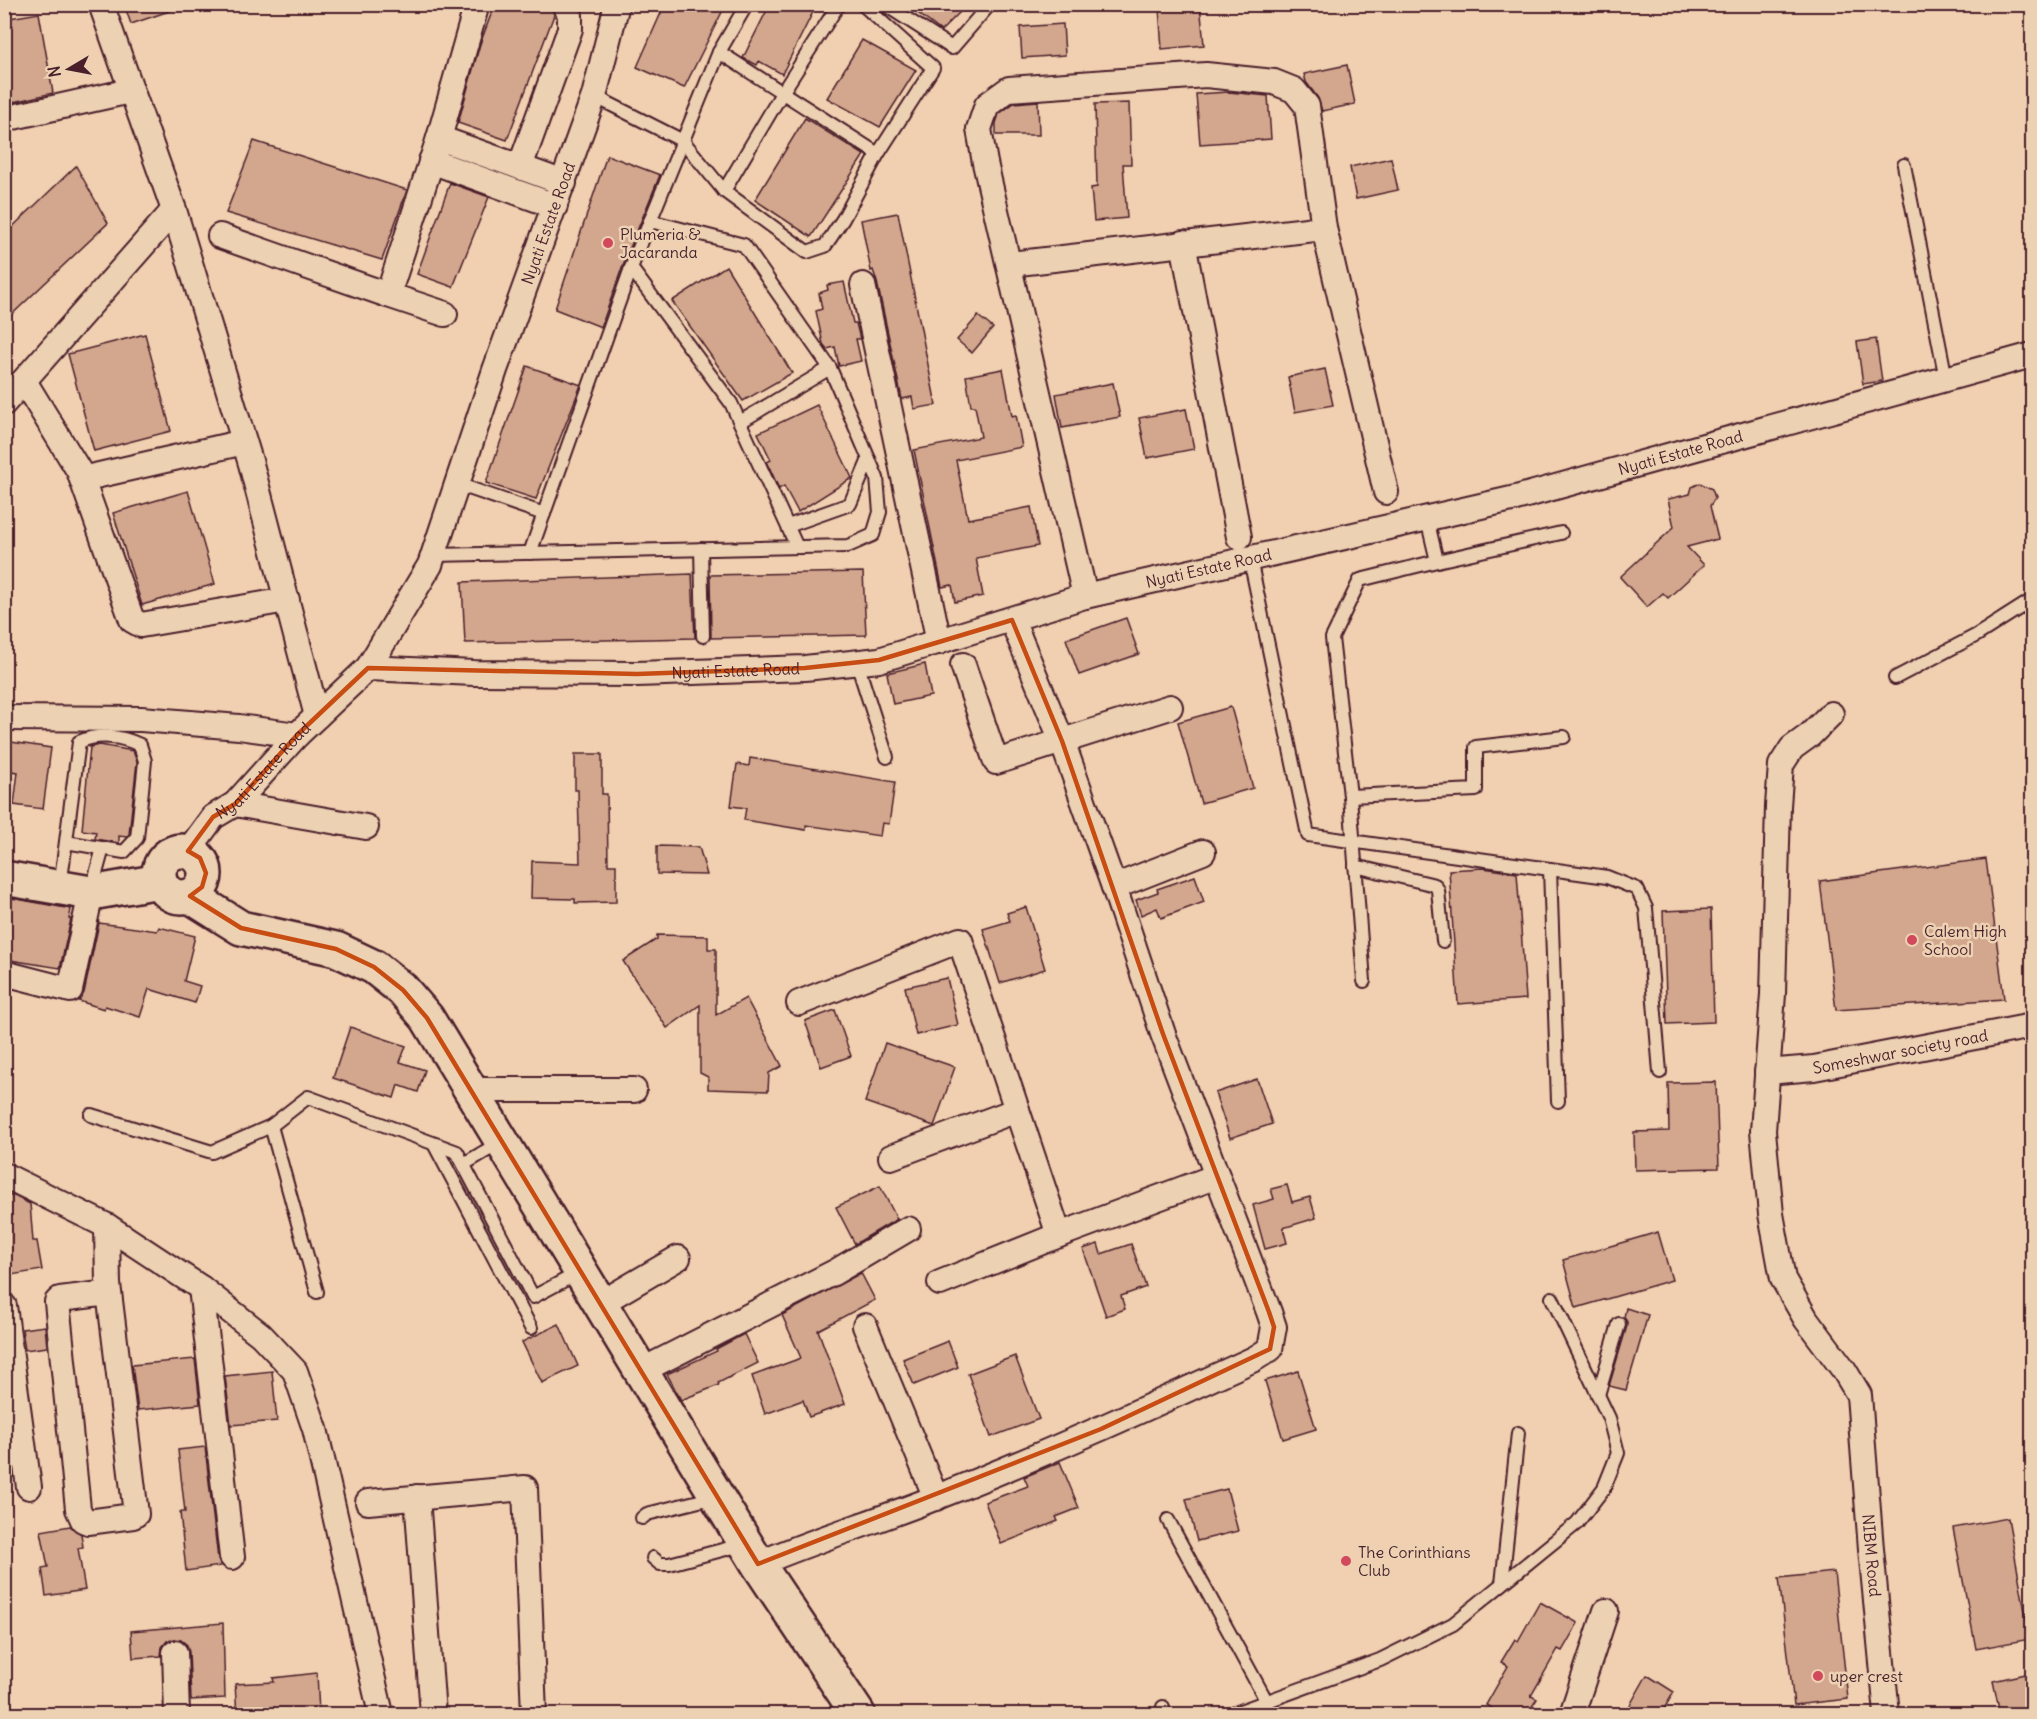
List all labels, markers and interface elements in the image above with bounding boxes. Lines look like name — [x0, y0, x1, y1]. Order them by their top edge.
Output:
north arrow — [39, 39, 99, 99]
text: N — [43, 64, 65, 79]
street label: Nyati Estate Road — [517, 159, 579, 287]
place label: Plumeria & Jacaranda — [620, 224, 701, 262]
marker: Plumeria & Jacaranda — [601, 236, 615, 250]
street label: Nyati Estate Road — [1616, 426, 1745, 479]
street label: Nyati Estate Road — [1144, 544, 1273, 592]
street label: Nyati Estate Road — [671, 658, 800, 683]
street label: Nyati Estate Road — [212, 718, 315, 823]
place label: Calem High School — [1924, 921, 2007, 959]
marker: Calem High School — [1905, 933, 1919, 947]
street label: Someshwar society road — [1811, 1025, 1989, 1078]
street label: NIBM Road — [1858, 1513, 1886, 1598]
place label: The Corinthians Club — [1358, 1542, 1471, 1580]
marker: The Corinthians Club — [1339, 1554, 1353, 1568]
place label: uper crest — [1830, 1666, 1904, 1686]
marker: uper crest — [1811, 1669, 1825, 1683]

